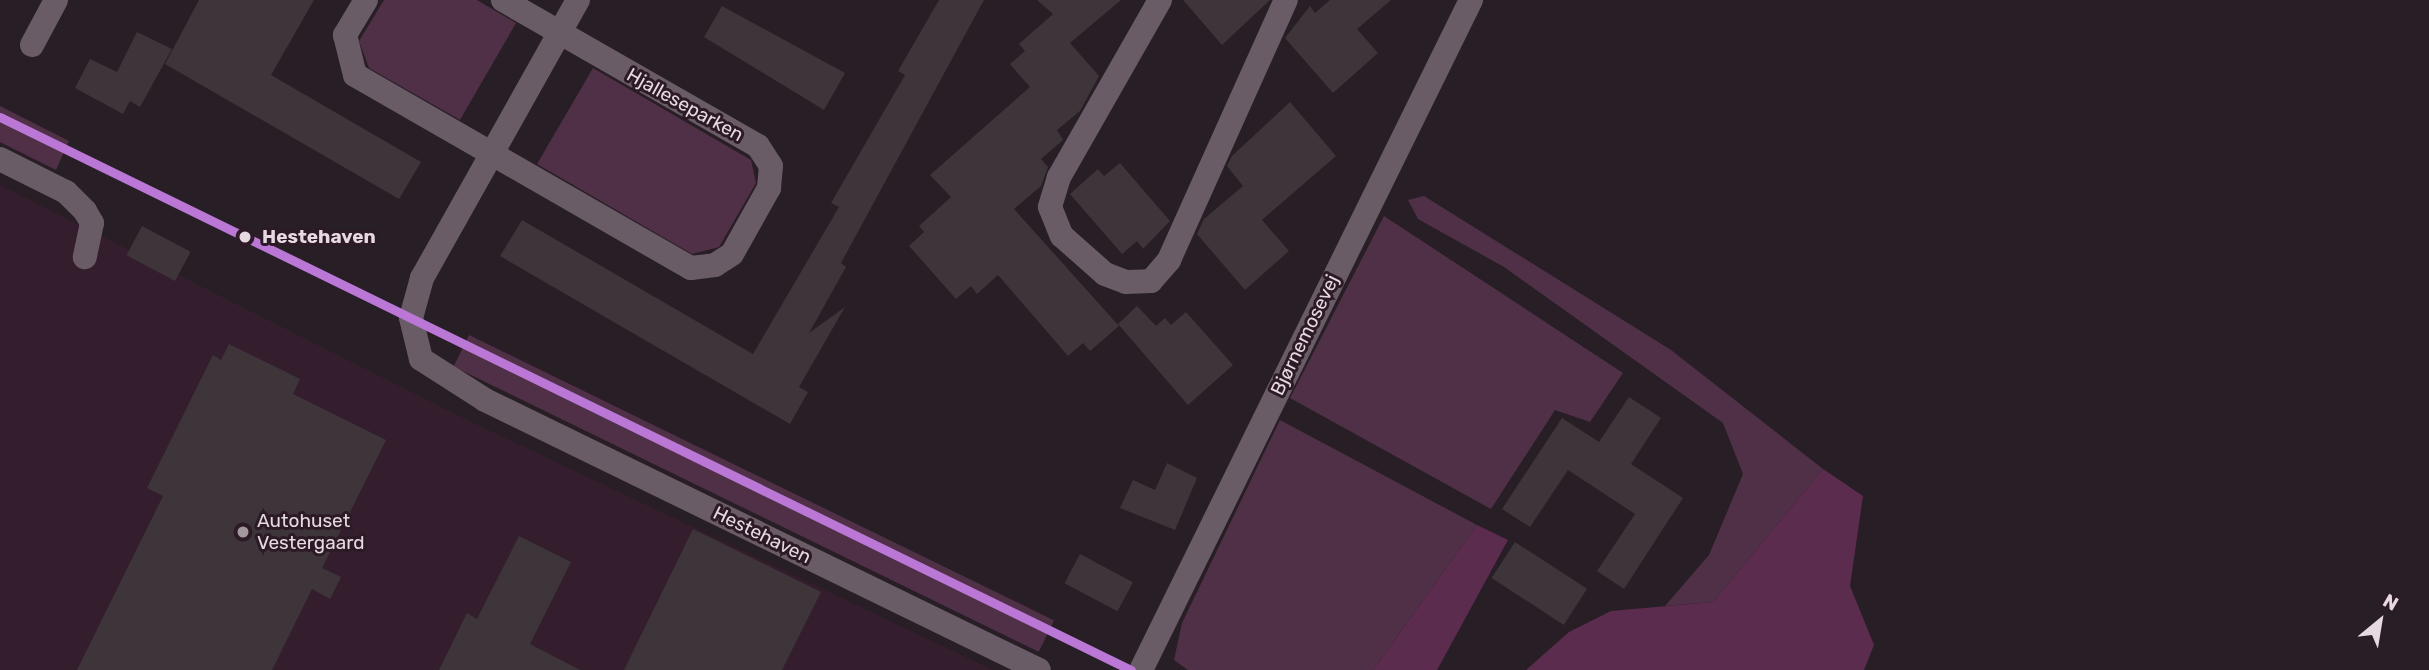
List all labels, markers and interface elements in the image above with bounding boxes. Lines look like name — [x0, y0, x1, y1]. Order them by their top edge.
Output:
street label: Hjalleseparken — [623, 64, 747, 146]
marker: Hestehaven — [234, 226, 256, 248]
place label: Hestehaven — [262, 226, 376, 248]
street label: Bjørnemosevej — [1266, 271, 1344, 399]
street label: Hestehaven — [709, 501, 815, 569]
place label: Autohuset Vestergaard — [257, 510, 365, 554]
marker: Autohuset Vestergaard — [235, 524, 251, 540]
north arrow — [2345, 586, 2415, 656]
text: N — [2379, 589, 2402, 616]

